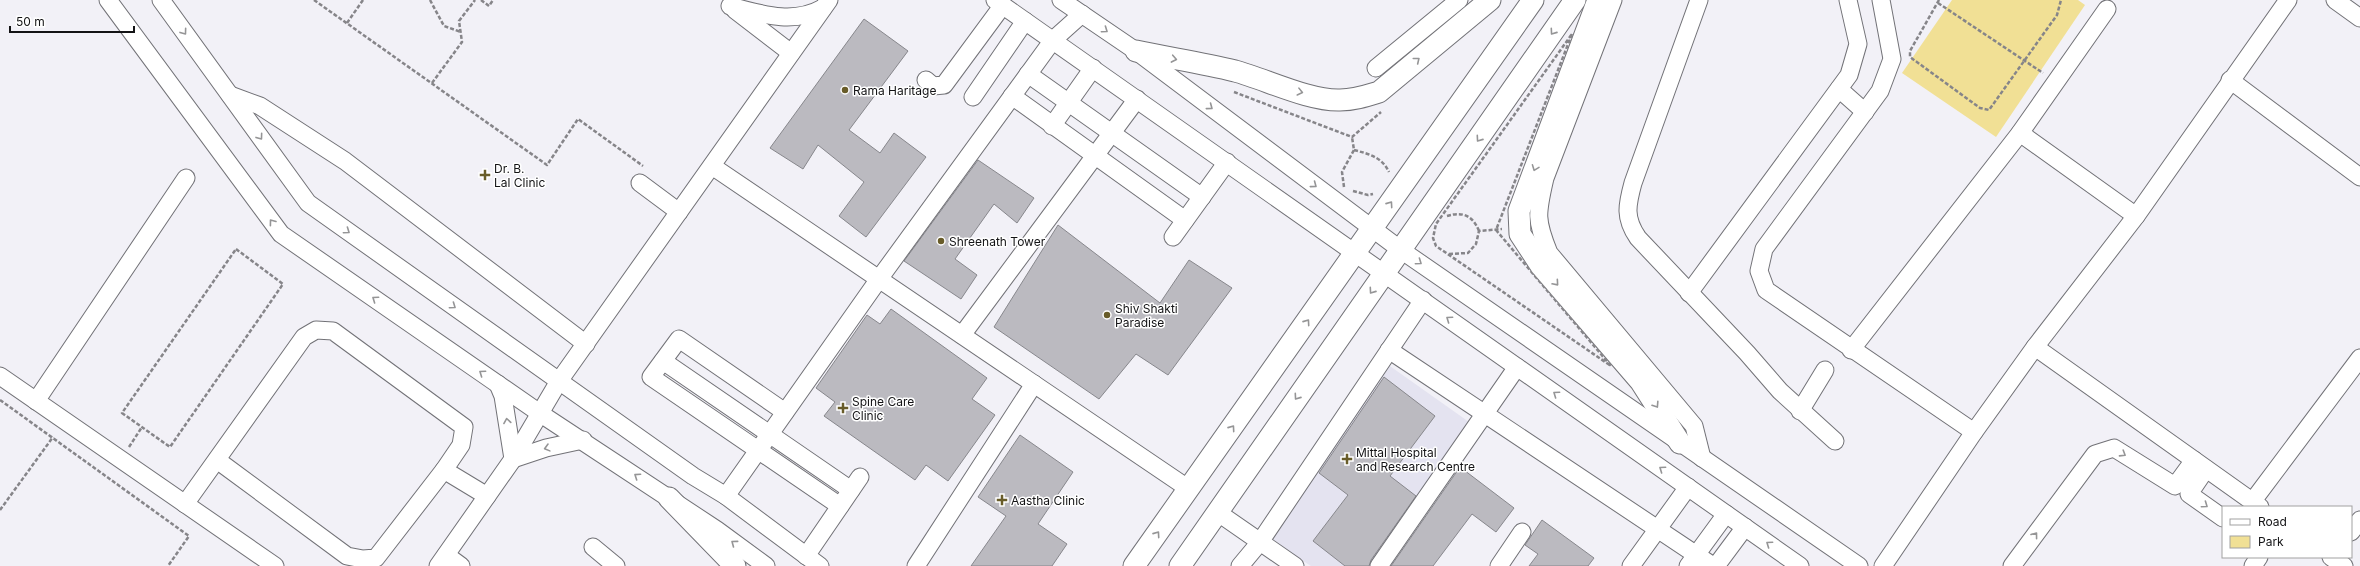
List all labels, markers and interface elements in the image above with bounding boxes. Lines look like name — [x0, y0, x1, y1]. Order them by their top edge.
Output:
scale bar — [10, 8, 134, 34]
text: 50 m — [16, 14, 45, 29]
one-way arrow — [1101, 25, 1108, 33]
one-way arrow — [179, 27, 186, 34]
one-way arrow — [1550, 28, 1558, 35]
one-way arrow — [1171, 54, 1177, 63]
one-way arrow — [1412, 58, 1419, 65]
place label: Rama Haritage — [853, 83, 936, 98]
marker: Rama Haritage — [840, 85, 850, 95]
one-way arrow — [1297, 87, 1303, 95]
one-way arrow — [1206, 102, 1213, 110]
one-way arrow — [255, 133, 263, 140]
one-way arrow — [1477, 134, 1484, 141]
place label: Dr. B. Lal Clinic — [494, 161, 545, 190]
one-way arrow — [1531, 164, 1539, 171]
marker: Dr. B. Lal Clinic — [479, 169, 491, 181]
one-way arrow — [1310, 180, 1317, 187]
one-way arrow — [1385, 202, 1392, 209]
one-way arrow — [270, 219, 277, 226]
one-way arrow — [343, 226, 350, 233]
place label: Shreenath Tower — [949, 234, 1046, 249]
marker: Shreenath Tower — [936, 236, 946, 246]
one-way arrow — [1414, 257, 1421, 264]
one-way arrow — [1551, 278, 1558, 286]
one-way arrow — [1369, 287, 1377, 294]
one-way arrow — [373, 297, 380, 304]
one-way arrow — [449, 301, 456, 308]
place label: Shiv Shakti Paradise — [1115, 301, 1178, 330]
marker: Shiv Shakti Paradise — [1102, 310, 1112, 320]
one-way arrow — [1447, 317, 1454, 324]
one-way arrow — [1302, 319, 1310, 326]
one-way arrow — [479, 370, 486, 378]
one-way arrow — [1553, 392, 1560, 399]
one-way arrow — [1295, 393, 1302, 400]
place label: Spine Care Clinic — [852, 394, 914, 423]
one-way arrow — [1651, 401, 1659, 408]
marker: Spine Care Clinic — [837, 402, 849, 414]
one-way arrow — [503, 418, 512, 424]
one-way arrow — [1227, 425, 1235, 432]
one-way arrow — [544, 443, 551, 452]
place label: Mittal Hospital and Research Centre — [1356, 445, 1475, 474]
one-way arrow — [2119, 449, 2126, 456]
marker: Mittal Hospital and Research Centre — [1341, 453, 1353, 465]
one-way arrow — [1659, 466, 1666, 474]
one-way arrow — [634, 474, 641, 481]
place label: Aastha Clinic — [1011, 493, 1085, 508]
marker: Aastha Clinic — [996, 494, 1008, 506]
one-way arrow — [2200, 500, 2207, 507]
legend — [2222, 506, 2352, 558]
text: Road — [2258, 514, 2287, 529]
one-way arrow — [1152, 531, 1160, 538]
one-way arrow — [2031, 532, 2038, 539]
text: Park — [2258, 534, 2284, 549]
one-way arrow — [732, 541, 739, 548]
one-way arrow — [1766, 541, 1773, 548]

